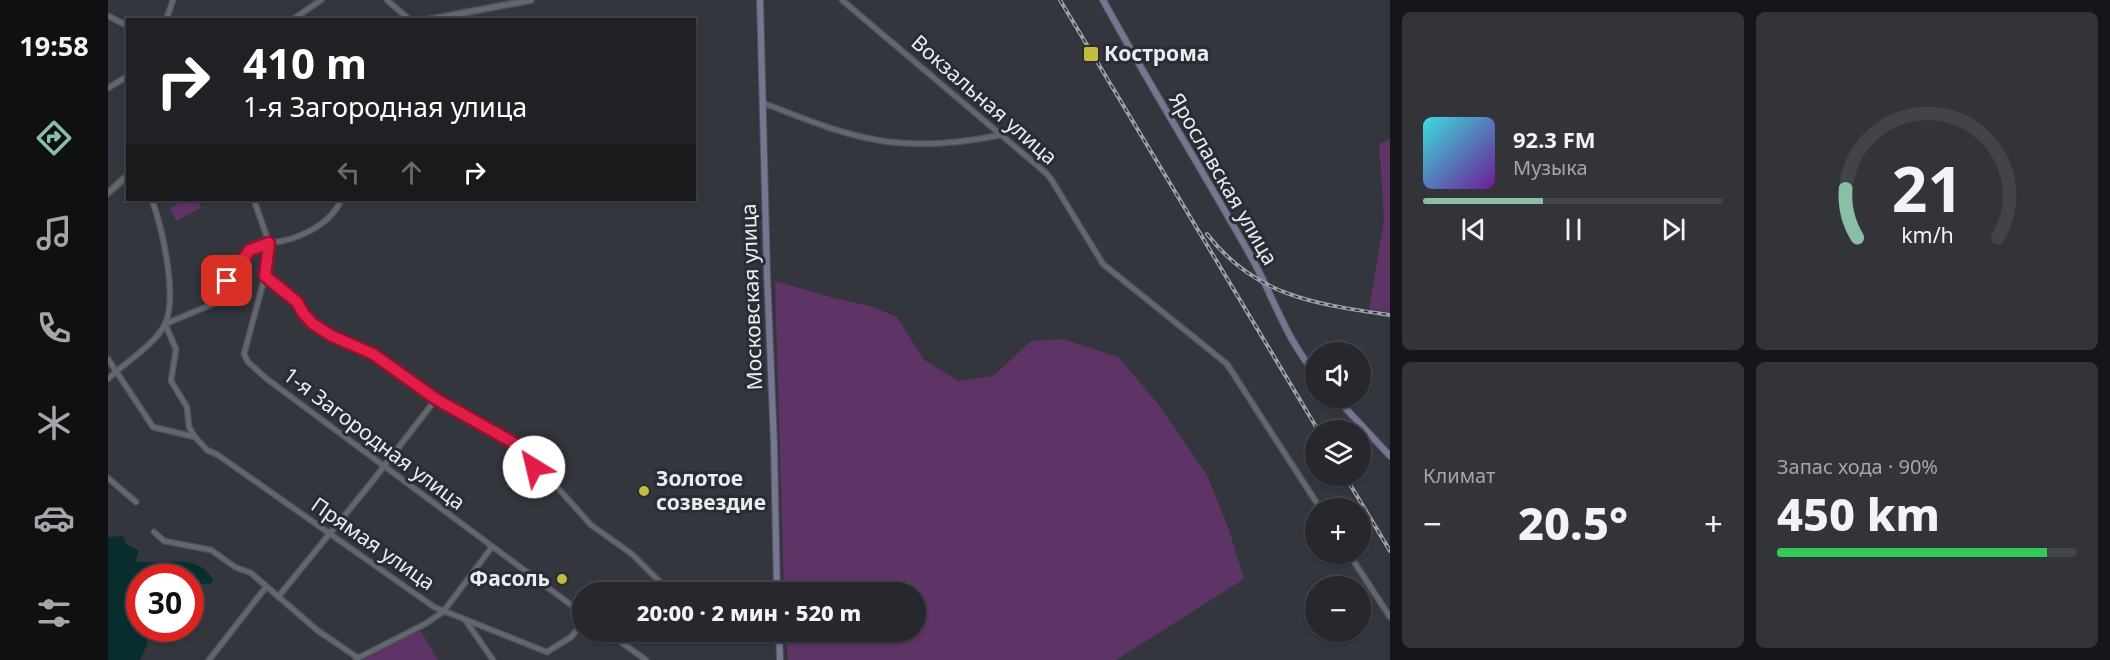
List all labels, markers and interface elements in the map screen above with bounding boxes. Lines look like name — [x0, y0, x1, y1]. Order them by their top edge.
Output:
text: 19:58 — [19, 27, 89, 64]
street label: Вокзальная улица — [906, 28, 1064, 170]
text: 410 m — [243, 34, 367, 91]
place label: Кострома — [1104, 39, 1209, 67]
icon: right — [144, 42, 222, 120]
marker: Кострома — [1082, 45, 1100, 63]
street label: Ярославская улица — [1163, 87, 1285, 270]
text: 1-я Загородная улица — [243, 88, 527, 125]
icon: directions — [33, 117, 75, 159]
text: 92.3 FM — [1513, 124, 1595, 154]
text: 21 — [1891, 145, 1963, 230]
text: Музыка — [1513, 154, 1588, 181]
icon: left — [332, 156, 365, 189]
icon: ahead — [395, 156, 428, 189]
icon: right — [458, 156, 491, 189]
street label: Московская улица — [734, 203, 768, 391]
icon: music — [33, 212, 75, 254]
icon: previous — [1457, 213, 1490, 246]
icon: pause — [1557, 213, 1590, 246]
icon: next — [1657, 213, 1690, 246]
text: km/h — [1901, 221, 1953, 250]
pin — [201, 255, 252, 306]
icon: arrive — [210, 264, 243, 297]
icon: phone — [33, 307, 75, 349]
map controls — [1305, 342, 1371, 642]
button: sound — [1305, 342, 1371, 408]
street label: 1-я Загородная улица — [278, 360, 471, 516]
icon: climate — [33, 402, 75, 444]
button: layers — [1305, 420, 1371, 486]
position arrow — [502, 435, 566, 499]
text: Запас хода · 90% — [1777, 453, 1938, 480]
text: Климат — [1423, 462, 1495, 489]
place label: Золотое созвездие — [656, 464, 766, 516]
text: 450 km — [1777, 483, 1940, 544]
marker: Золотое созвездие — [637, 484, 651, 498]
street label: Прямая улица — [306, 490, 441, 596]
text: 20.5° — [1518, 492, 1628, 553]
icon: car — [33, 497, 75, 539]
button: + — [1305, 498, 1371, 564]
text: − — [1423, 501, 1442, 546]
text: + — [1704, 501, 1723, 546]
speed limit sign: 30 — [126, 564, 204, 642]
place label: Фасоль — [469, 564, 550, 592]
marker: Фасоль — [555, 572, 569, 586]
button: − — [1305, 576, 1371, 642]
icon: filters — [33, 592, 75, 634]
text: 20:00 · 2 мин · 520 m — [637, 597, 861, 627]

